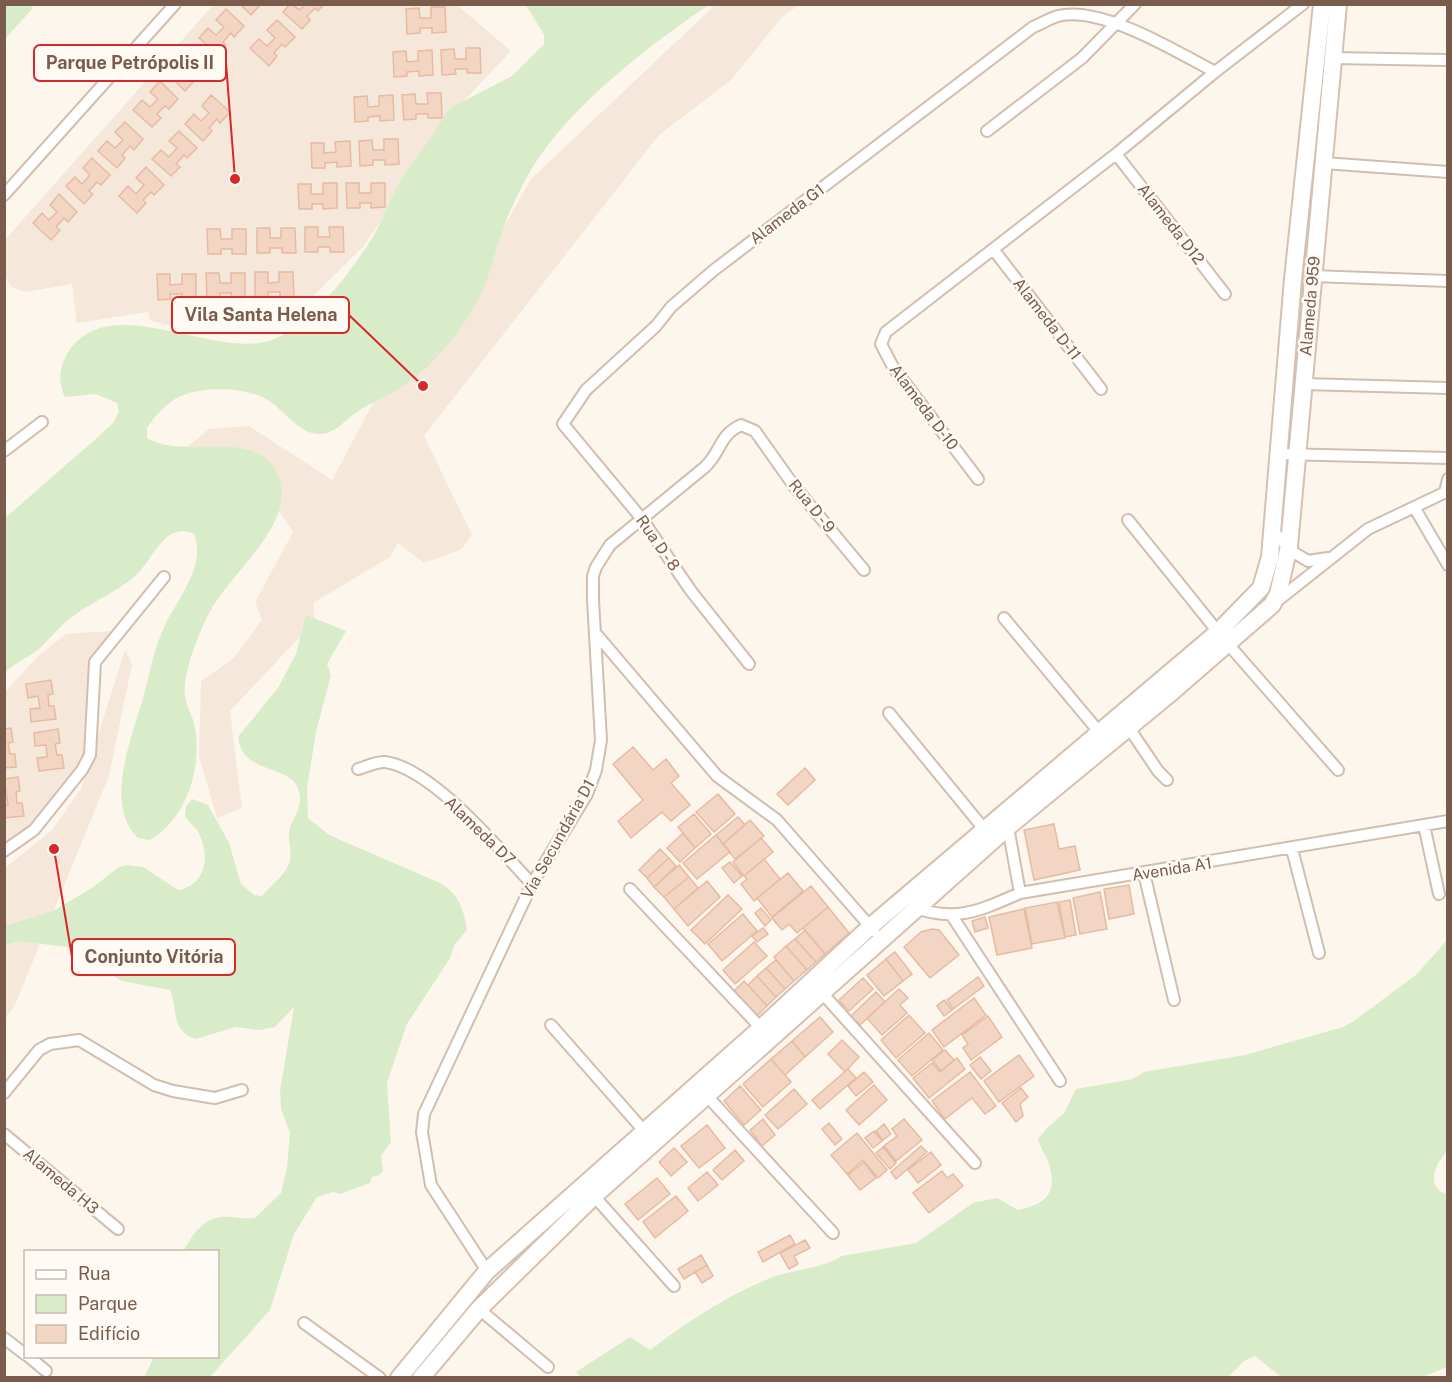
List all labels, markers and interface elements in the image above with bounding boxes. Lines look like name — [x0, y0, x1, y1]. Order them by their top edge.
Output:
callout: Parque Petrópolis II — [34, 45, 226, 81]
text: Parque Petrópolis II — [46, 52, 214, 73]
street label: Alameda G1 — [746, 180, 828, 248]
street label: Alameda D12 — [1134, 180, 1208, 268]
street label: Alameda 959 — [1296, 255, 1324, 357]
street label: Alameda D-11 — [1009, 274, 1085, 364]
callout: Vila Santa Helena — [172, 297, 349, 333]
text: Vila Santa Helena — [185, 304, 337, 325]
street label: Alameda D-10 — [886, 360, 963, 454]
street label: Rua D - 9 — [785, 475, 839, 537]
street label: Rua D - 8 — [632, 512, 684, 574]
street label: Via Secundária D1 — [517, 776, 599, 902]
street label: Alameda D7 — [441, 793, 519, 869]
street label: Avenida A1 — [1131, 853, 1213, 885]
callout: Conjunto Vitória — [72, 939, 235, 975]
text: Conjunto Vitória — [84, 946, 224, 967]
street label: Alameda H3 — [19, 1144, 103, 1218]
legend — [24, 1250, 219, 1358]
text: Rua — [78, 1263, 110, 1284]
text: Parque — [78, 1293, 138, 1314]
text: Edifício — [78, 1323, 140, 1344]

